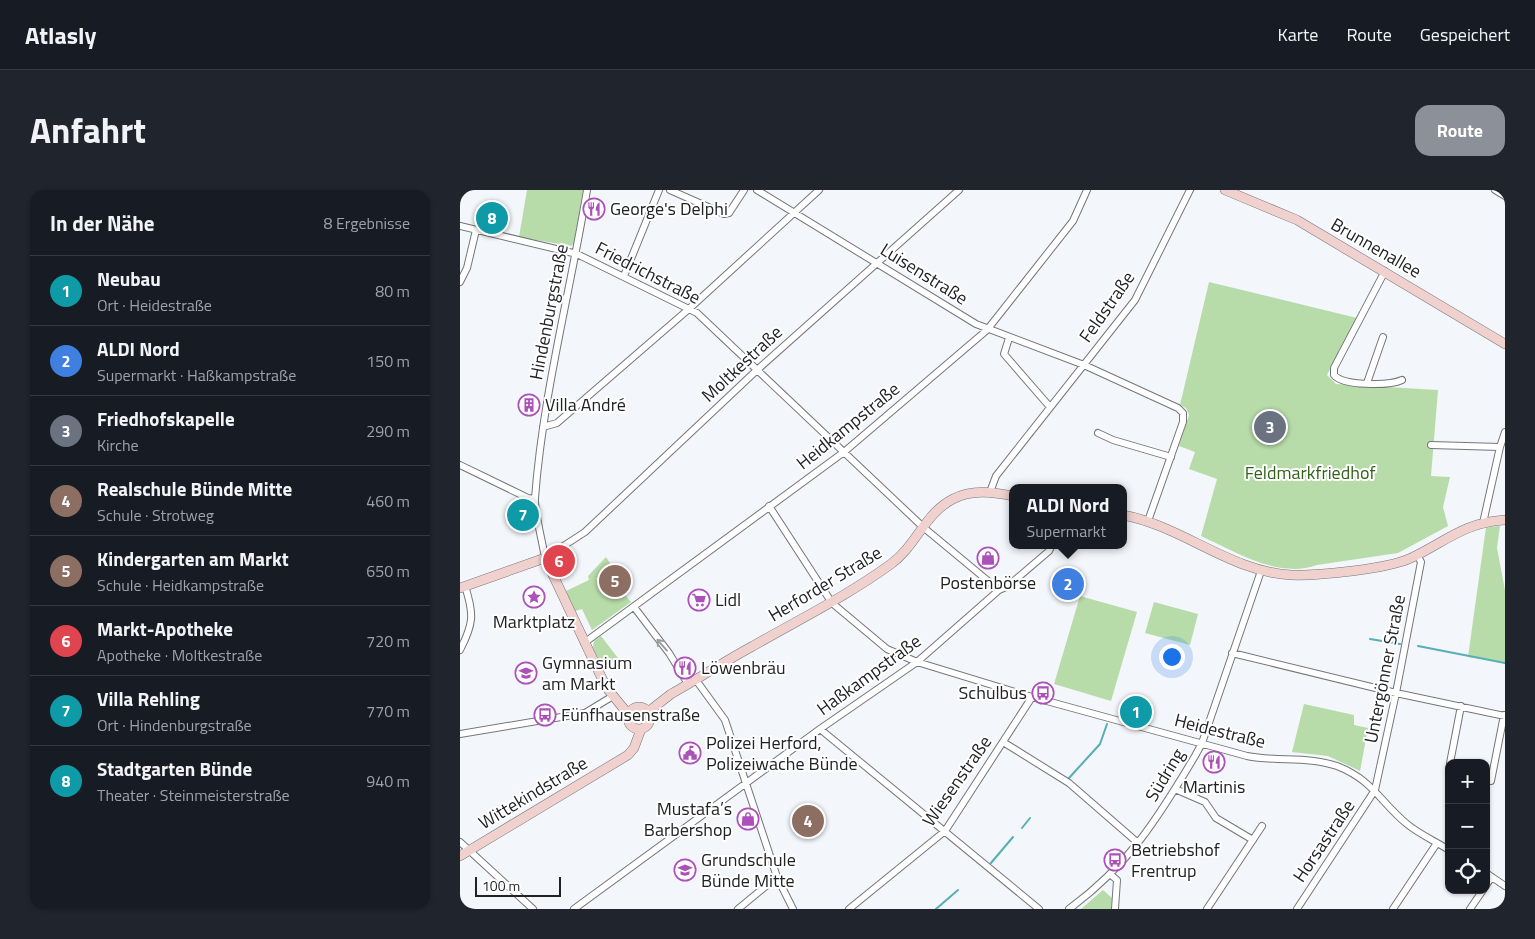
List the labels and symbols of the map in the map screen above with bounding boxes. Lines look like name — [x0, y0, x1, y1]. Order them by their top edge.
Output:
place label: George's Delphi — [610, 195, 728, 222]
restaurant icon: George's Delphi — [582, 197, 606, 221]
pin: 8 — [476, 199, 508, 237]
street label: Brunnenallee — [1326, 211, 1427, 284]
street label: Friedrichstraße — [591, 234, 706, 311]
street label: Luisenstraße — [875, 236, 973, 311]
street label: Hindenburgstraße — [522, 242, 575, 382]
street label: Feldstraße — [1072, 266, 1141, 348]
street label: Moltkestraße — [695, 319, 788, 408]
street label: Heidkampstraße — [790, 375, 905, 476]
place label: Villa André — [545, 391, 626, 418]
building icon: Villa André — [517, 393, 541, 417]
pin: 3 — [1254, 408, 1286, 446]
park label: Feldmarkfriedhof — [1245, 459, 1375, 486]
pin: 7 — [507, 496, 539, 534]
street label: Herforder Straße — [763, 539, 887, 628]
pin: 6 — [543, 542, 575, 580]
shop icon: Postenbörse — [976, 546, 1000, 570]
pin: 5 — [599, 562, 631, 600]
pin: 2 — [1052, 565, 1084, 603]
place label: Postenbörse — [940, 569, 1036, 596]
place icon: Marktplatz — [522, 585, 546, 609]
place label: Lidl — [715, 586, 741, 613]
supermarket icon: Lidl — [687, 588, 711, 612]
street label: Untergönner Straße — [1357, 592, 1412, 745]
place label: Marktplatz — [493, 608, 575, 635]
street label: Haßkampstraße — [811, 628, 926, 722]
one-way arrow — [656, 638, 668, 651]
your location — [1159, 644, 1185, 670]
place label: Gymnasium am Markt — [542, 649, 632, 697]
place label: Löwenbräu — [701, 654, 786, 681]
restaurant icon: Löwenbräu — [673, 656, 697, 680]
school or university icon: Gymnasium am Markt — [514, 661, 538, 685]
place label: Schulbus — [959, 679, 1027, 706]
bus stop icon: Schulbus — [1031, 681, 1055, 705]
pin: 1 — [1120, 693, 1152, 731]
place label: Fünfhausenstraße — [561, 701, 700, 728]
bus stop icon: Fünfhausenstraße — [533, 703, 557, 727]
street label: Heidestraße — [1172, 706, 1269, 755]
place label: Polizei Herford, Polizeiwache Bünde — [706, 729, 858, 777]
street label: Wiesenstraße — [915, 730, 998, 832]
public building icon: Polizei Herford, Polizeiwache Bünde — [678, 741, 702, 765]
street label: Südring — [1138, 743, 1191, 807]
street label: Wittekindstraße — [473, 749, 592, 836]
restaurant icon: Martinis — [1202, 750, 1226, 774]
place label: Martinis — [1183, 773, 1245, 800]
street label: Horsastraße — [1286, 794, 1361, 887]
place label: Mustafa’s Barbershop — [644, 795, 732, 843]
pin: 4 — [792, 802, 824, 840]
shop icon: Mustafa’s Barbershop — [736, 807, 760, 831]
place label: Betriebshof Frentrup — [1131, 836, 1220, 884]
place label: Grundschule Bünde Mitte — [701, 846, 796, 894]
bus stop icon: Betriebshof Frentrup — [1103, 848, 1127, 872]
school or university icon: Grundschule Bünde Mitte — [673, 858, 697, 882]
scale bar — [475, 874, 561, 897]

